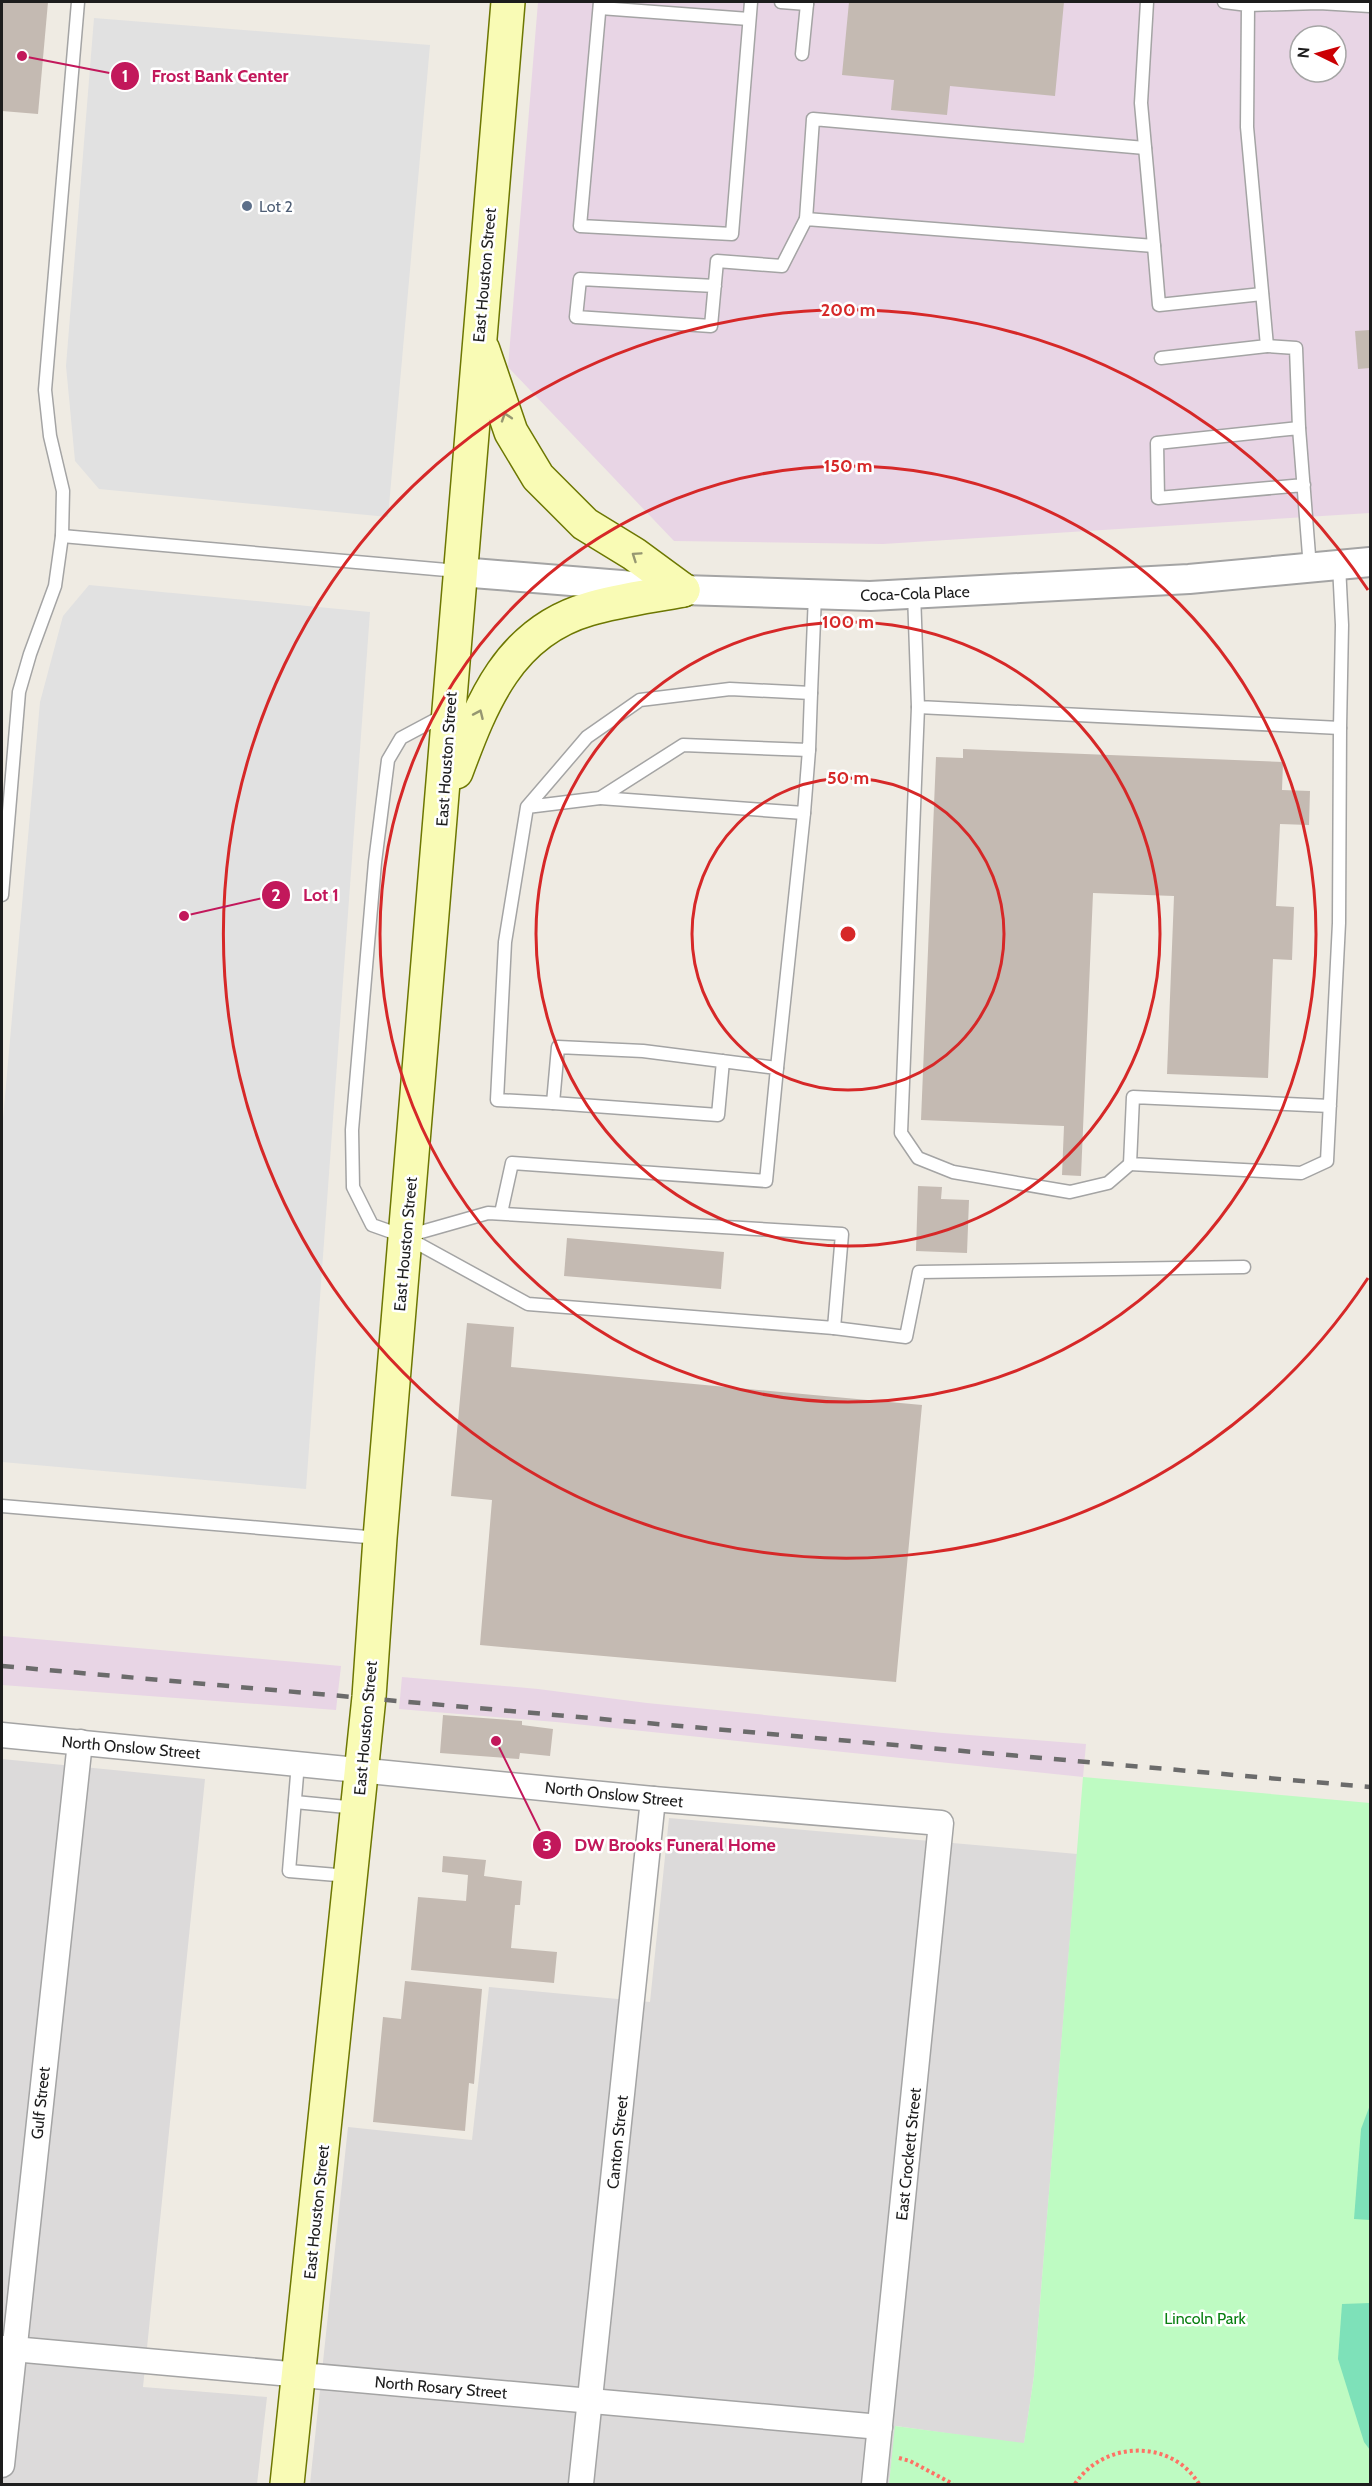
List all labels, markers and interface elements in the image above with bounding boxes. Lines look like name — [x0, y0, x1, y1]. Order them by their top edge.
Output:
north arrow — [1288, 24, 1348, 84]
text: N — [1294, 46, 1314, 59]
callout: Frost Bank Center — [110, 58, 301, 94]
text: 1 — [122, 65, 128, 87]
text: Frost Bank Center — [152, 65, 289, 87]
place label: Lot 2 — [259, 197, 293, 216]
marker: Lot 2 — [240, 199, 254, 213]
street label: East Houston Street — [469, 206, 500, 343]
text: 200 m — [821, 299, 875, 321]
one-way arrow — [500, 412, 513, 423]
text: 150 m — [824, 455, 872, 477]
one-way arrow — [632, 551, 642, 563]
street label: Coca-Cola Place — [860, 582, 970, 605]
text: 100 m — [822, 611, 874, 633]
street label: East Houston Street — [432, 691, 461, 827]
one-way arrow — [471, 709, 483, 720]
text: 50 m — [827, 767, 869, 789]
callout: Lot 1 — [261, 877, 351, 913]
text: 2 — [271, 884, 281, 906]
text: Lot 1 — [303, 884, 339, 906]
centre of rings — [838, 924, 858, 944]
street label: East Houston Street — [390, 1175, 421, 1312]
street label: East Houston Street — [350, 1659, 381, 1796]
street label: North Onslow Street — [61, 1732, 202, 1763]
street label: North Onslow Street — [544, 1778, 685, 1811]
callout: DW Brooks Funeral Home — [532, 1827, 788, 1863]
text: 3 — [542, 1834, 552, 1856]
text: DW Brooks Funeral Home — [574, 1834, 776, 1856]
street label: Gulf Street — [27, 2065, 54, 2140]
street label: East Crockett Street — [892, 2086, 925, 2221]
street label: Canton Street — [603, 2094, 632, 2190]
street label: East Houston Street — [300, 2143, 333, 2280]
park label: Lincoln Park — [1164, 2309, 1247, 2328]
street label: North Rosary Street — [374, 2372, 509, 2403]

